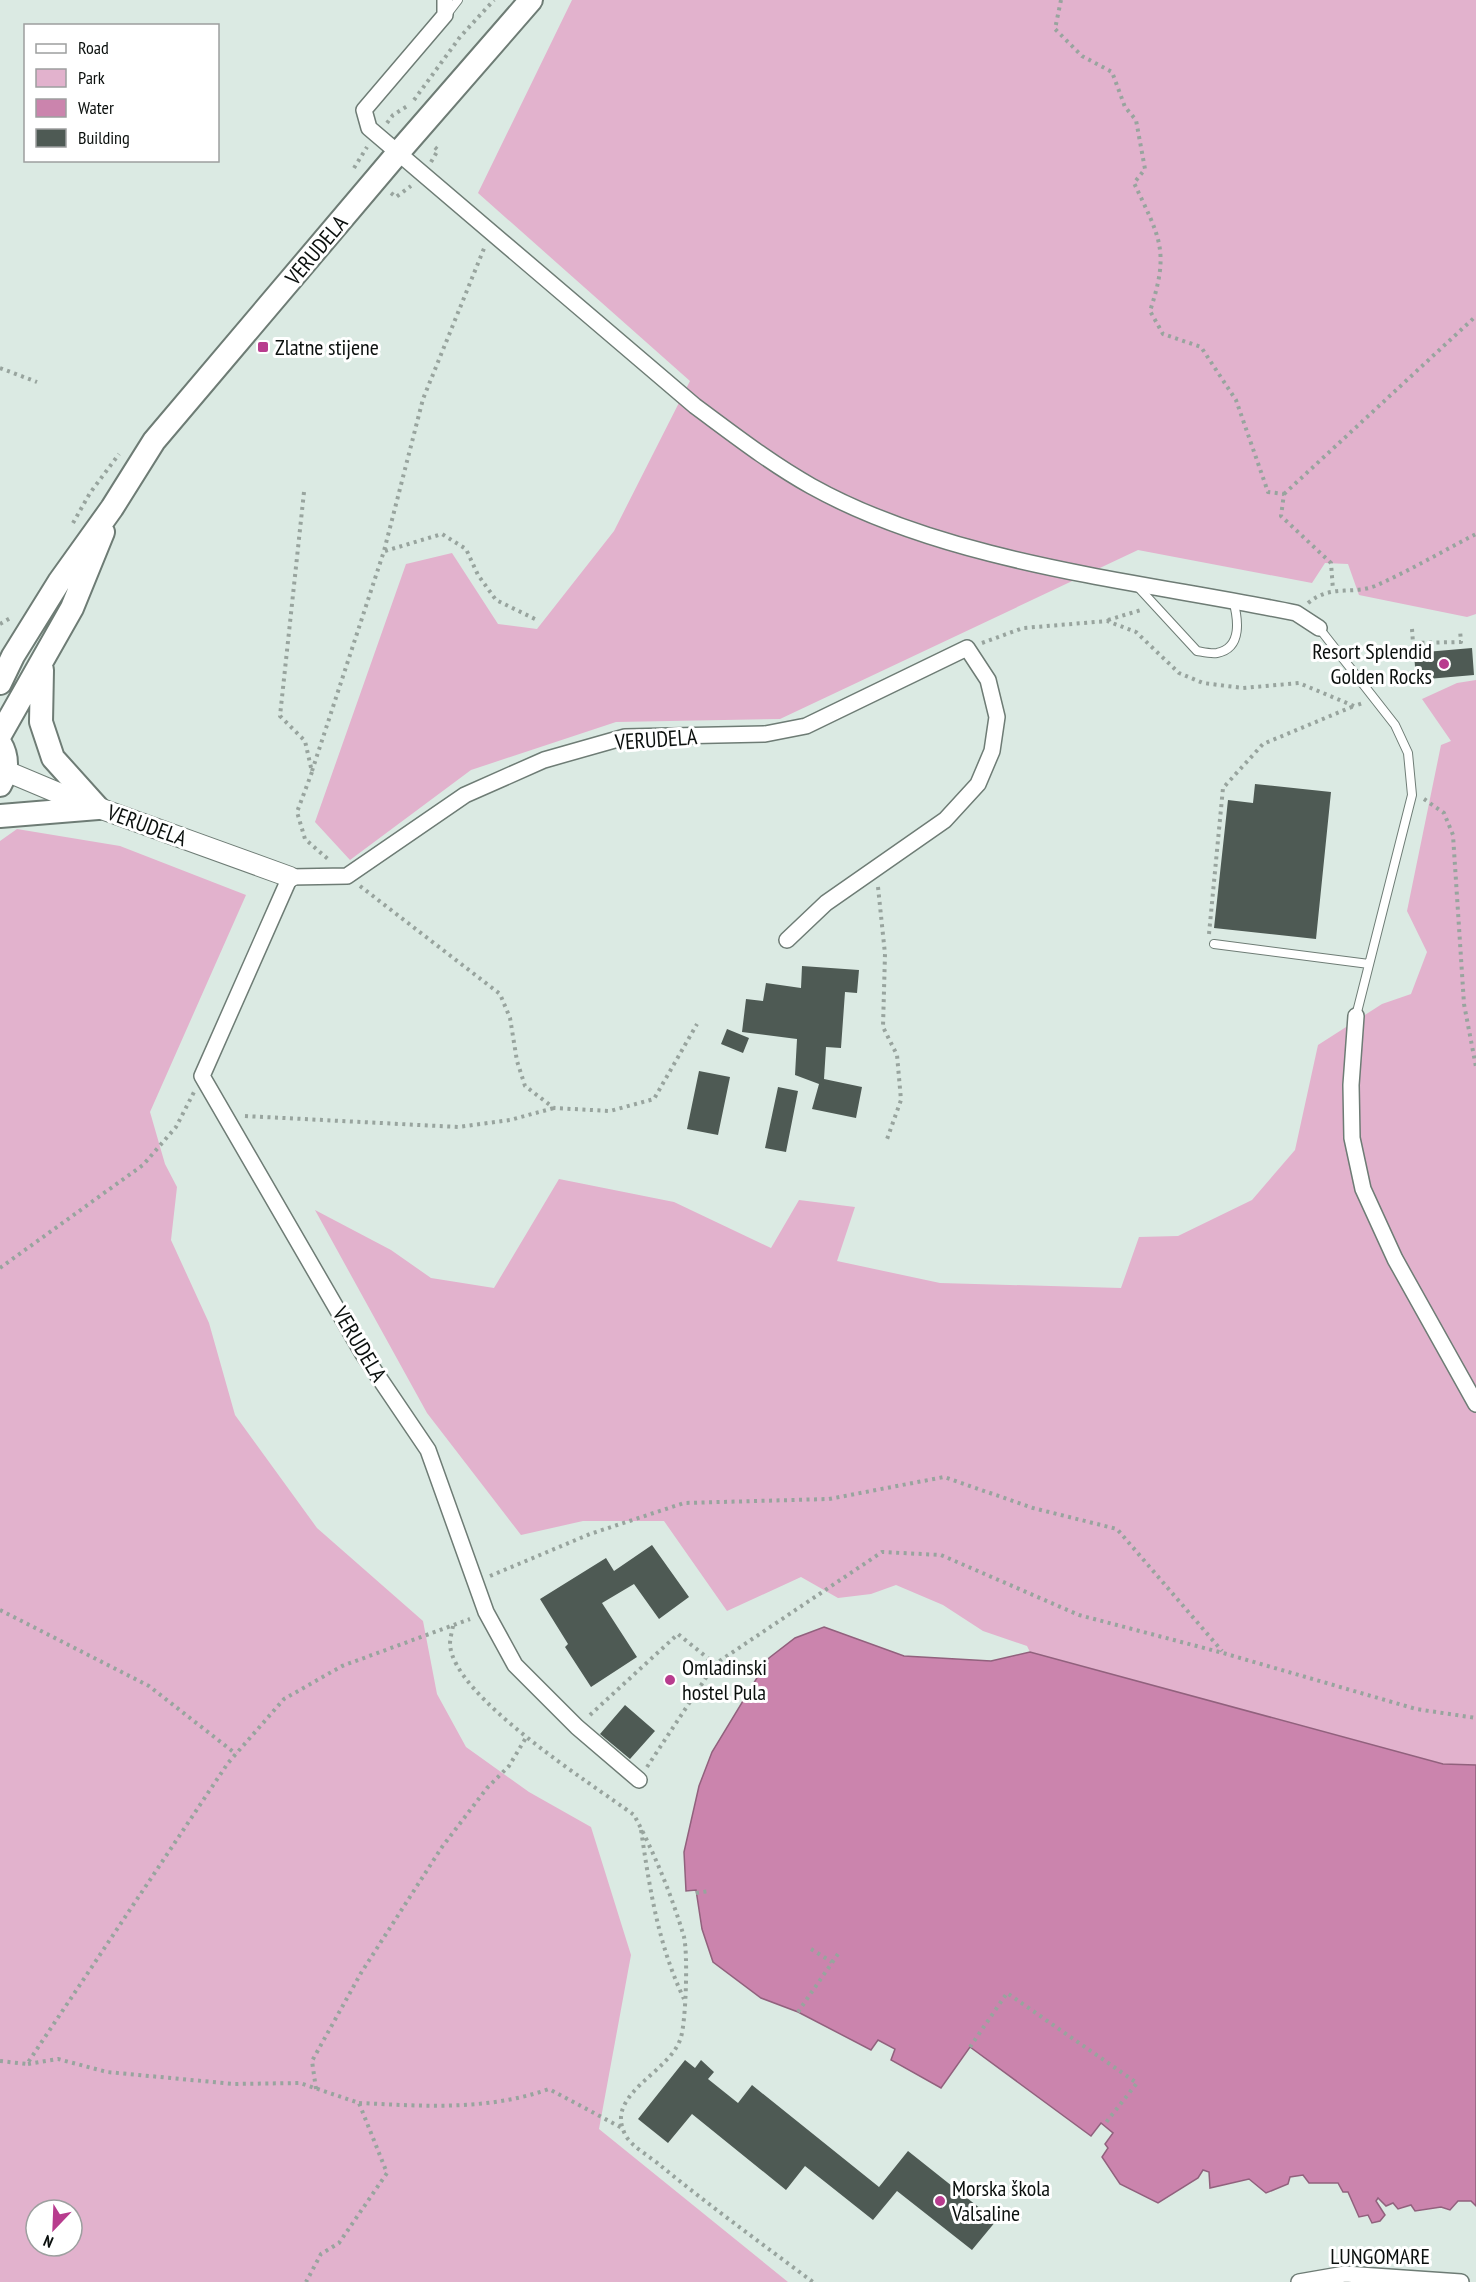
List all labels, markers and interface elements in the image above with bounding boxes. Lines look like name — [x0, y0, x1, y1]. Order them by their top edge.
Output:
legend — [24, 24, 219, 162]
text: Road — [78, 36, 109, 59]
text: Park — [78, 66, 105, 89]
text: Water — [78, 96, 114, 119]
text: Building — [78, 126, 130, 149]
street label: VERUDELA — [278, 209, 354, 291]
place label: Zlatne stijene — [275, 333, 379, 361]
marker: Zlatne stijene — [256, 340, 270, 354]
place label: Resort Splendid Golden Rocks — [1312, 637, 1432, 690]
marker: Resort Splendid Golden Rocks — [1437, 657, 1451, 671]
street label: VERUDELA — [613, 722, 699, 756]
street label: VERUDELA — [103, 797, 191, 852]
street label: VERUDELA — [326, 1301, 393, 1387]
place label: Omladinski hostel Pula — [682, 1653, 767, 1706]
marker: Omladinski hostel Pula — [663, 1673, 677, 1687]
place label: Morska škola Valsaline — [951, 2174, 1050, 2227]
marker: Morska škola Valsaline — [933, 2194, 947, 2208]
north arrow — [24, 2198, 84, 2258]
text: N — [40, 2231, 56, 2253]
street label: LUNGOMARE — [1330, 2242, 1430, 2270]

